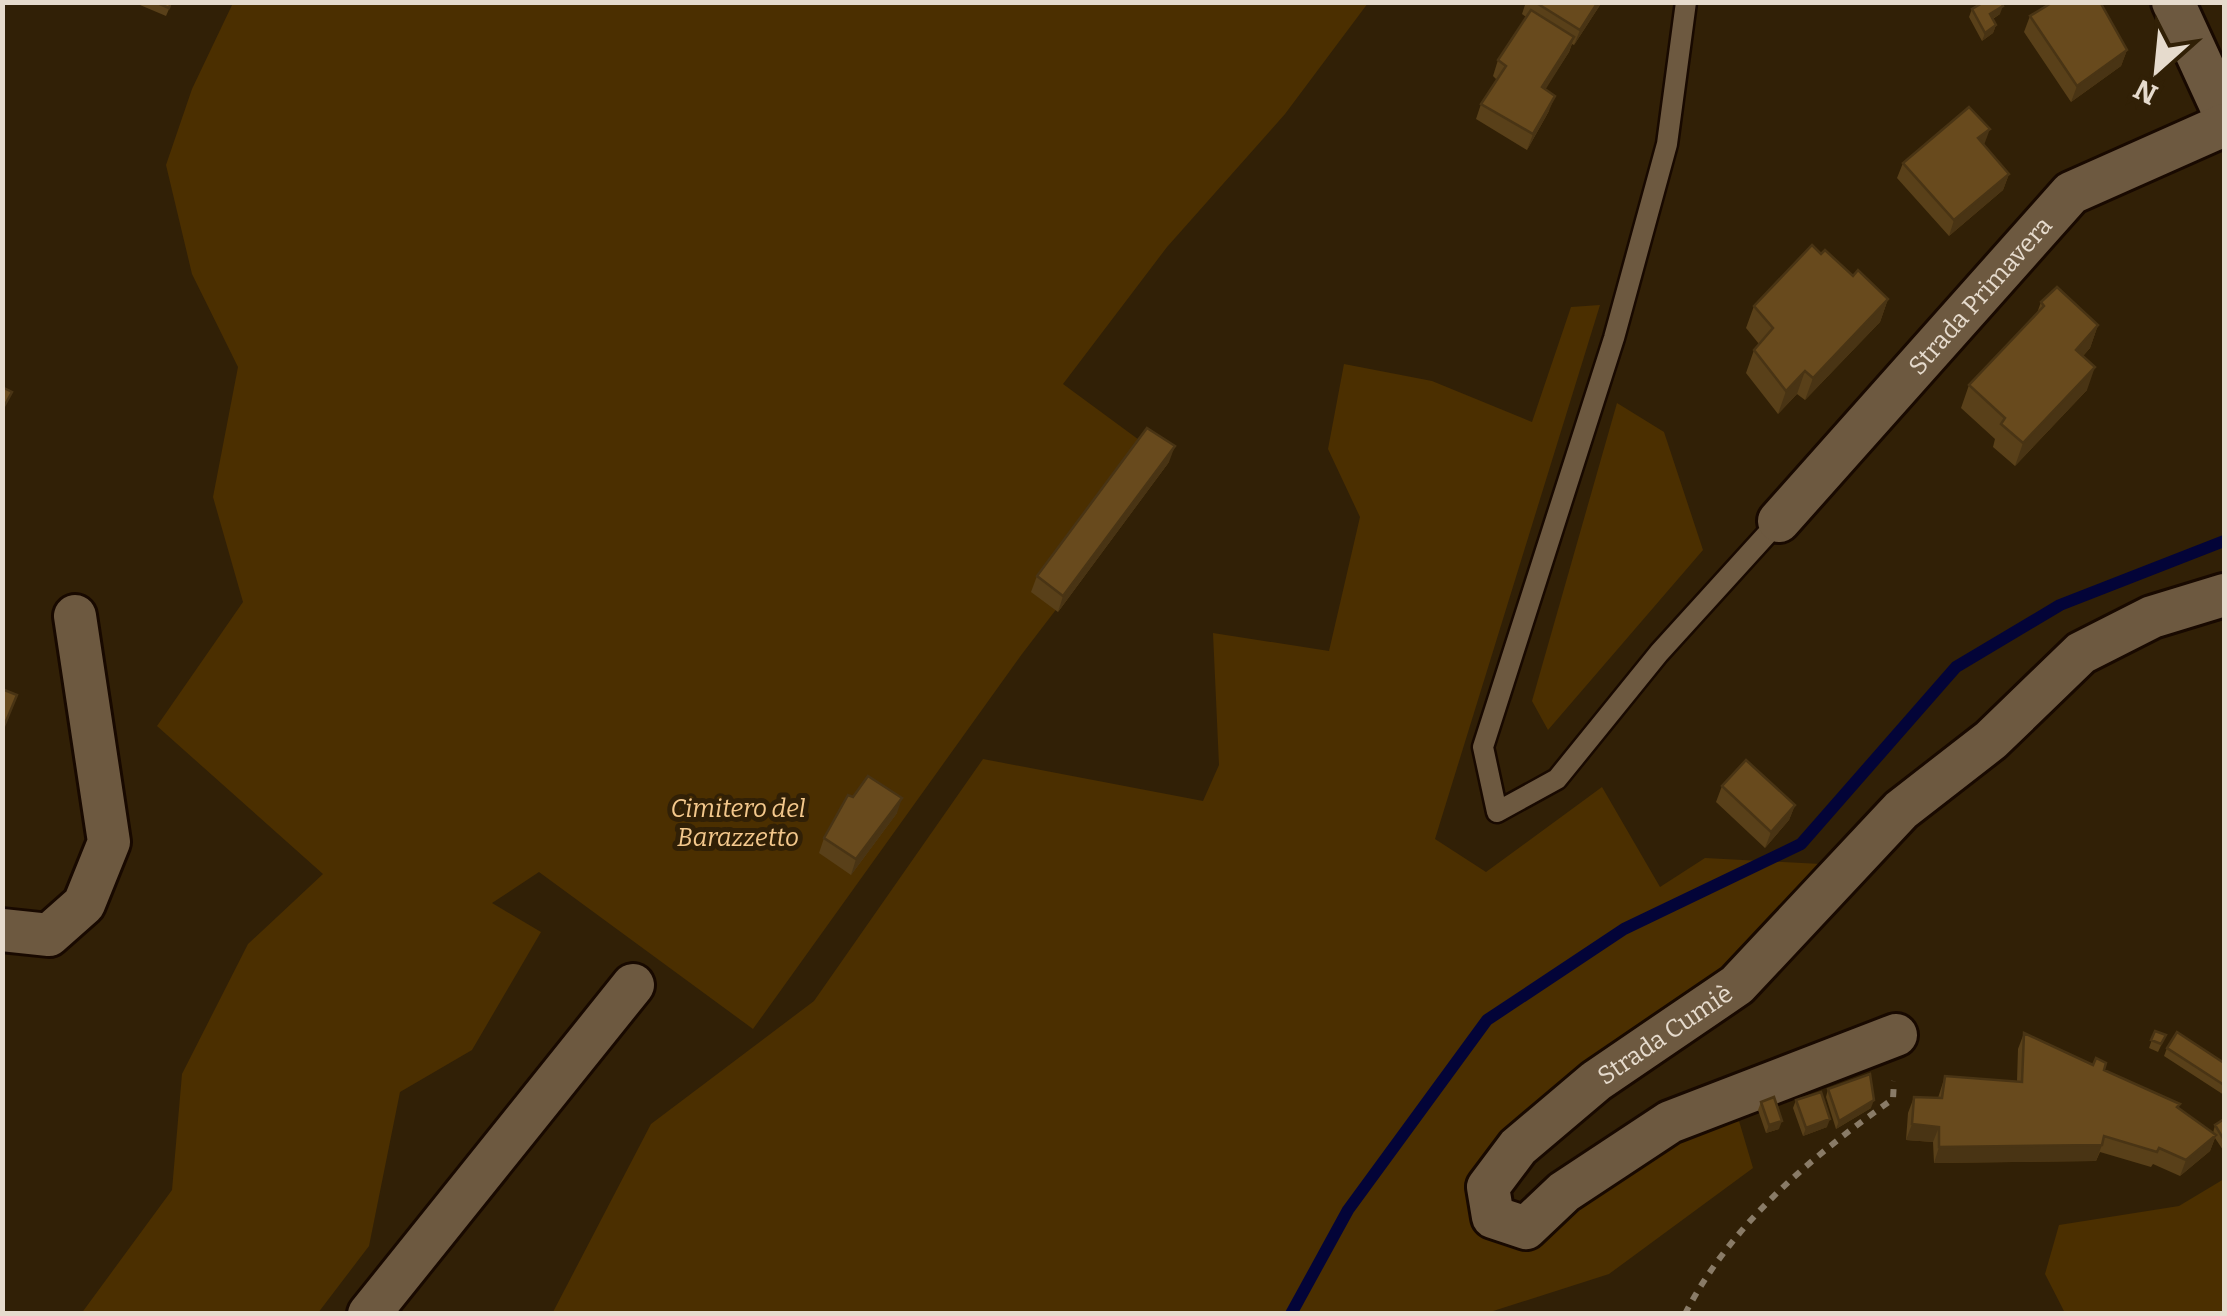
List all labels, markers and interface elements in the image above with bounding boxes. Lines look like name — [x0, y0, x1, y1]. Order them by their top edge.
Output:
north arrow — [2107, 20, 2207, 120]
text: N — [2129, 72, 2163, 111]
street label: Strada Primavera — [1903, 211, 2059, 381]
park label: Cimitero del Barazzetto — [670, 794, 806, 853]
street label: Strada Cumiè — [1592, 979, 1738, 1092]

